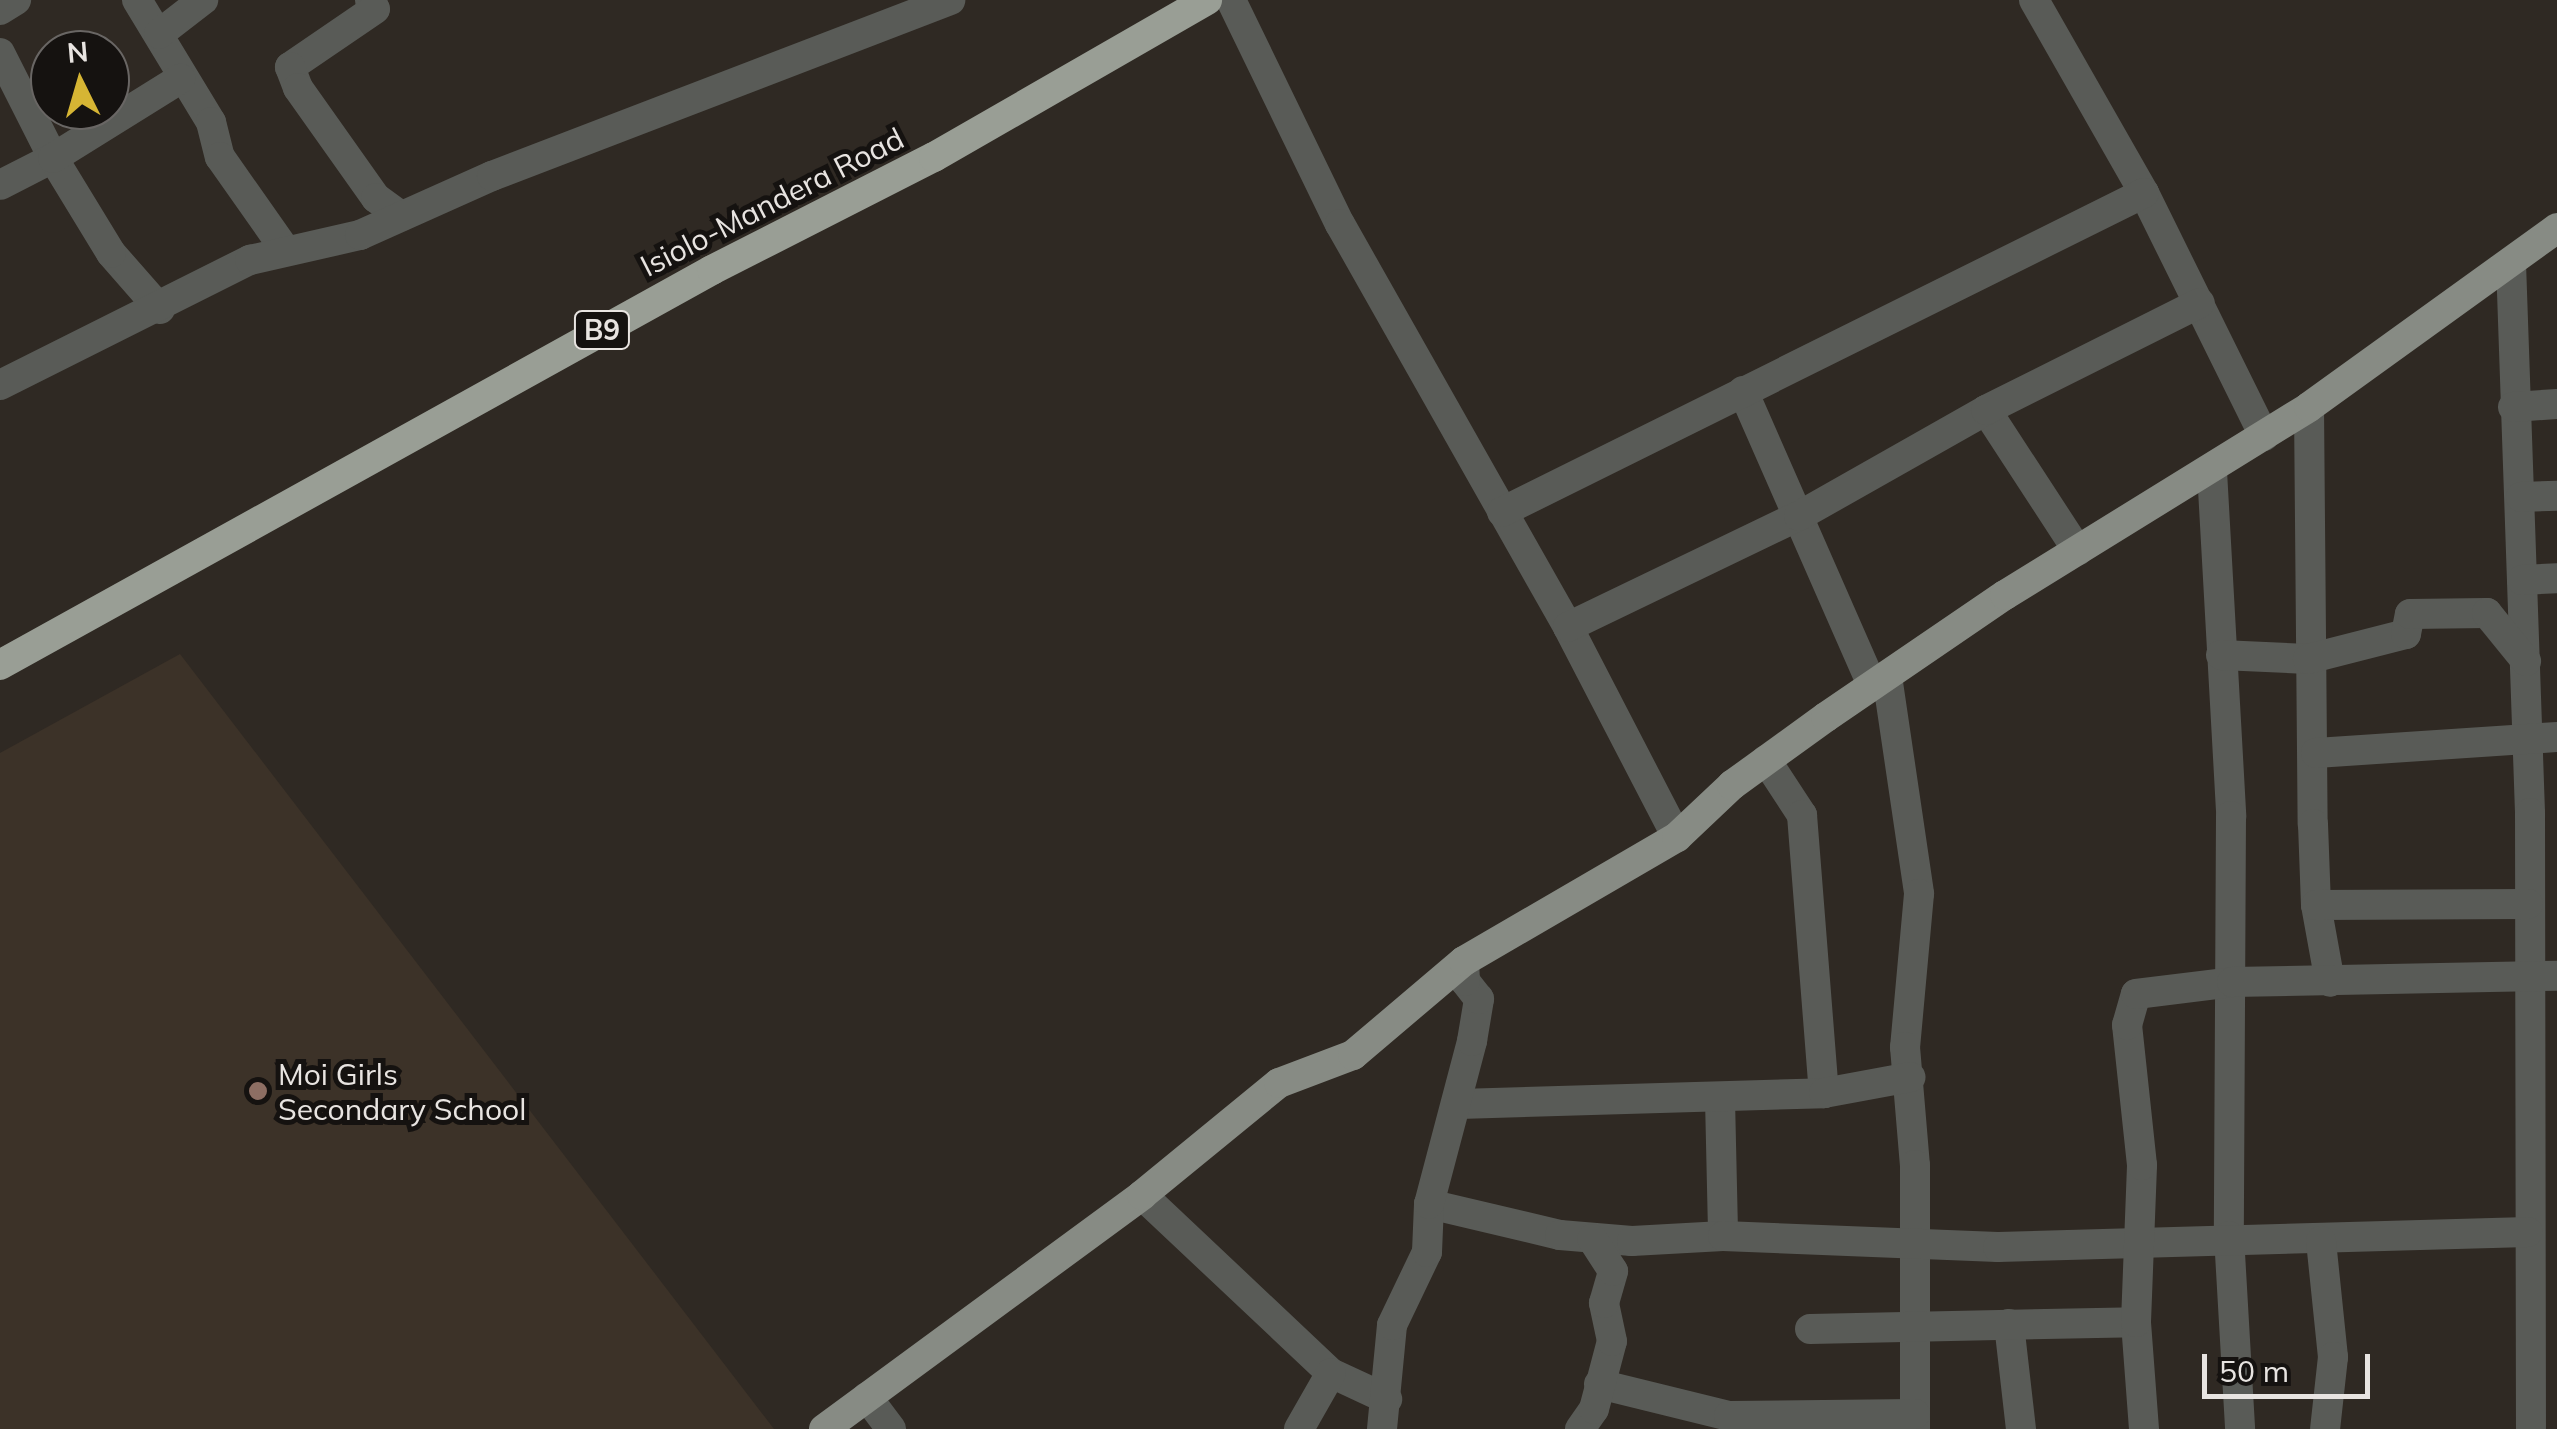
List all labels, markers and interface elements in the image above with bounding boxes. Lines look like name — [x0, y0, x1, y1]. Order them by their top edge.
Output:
north arrow — [30, 30, 130, 130]
text: N — [65, 33, 90, 70]
street label: Isiolo-Mandera Road — [635, 120, 909, 284]
road number: B9 — [572, 307, 632, 353]
place label: Moi Girls Secondary School — [278, 1056, 526, 1126]
marker: Moi Girls Secondary School — [247, 1080, 269, 1102]
scale bar — [2207, 1334, 2374, 1396]
text: 50 m — [2219, 1352, 2289, 1390]

